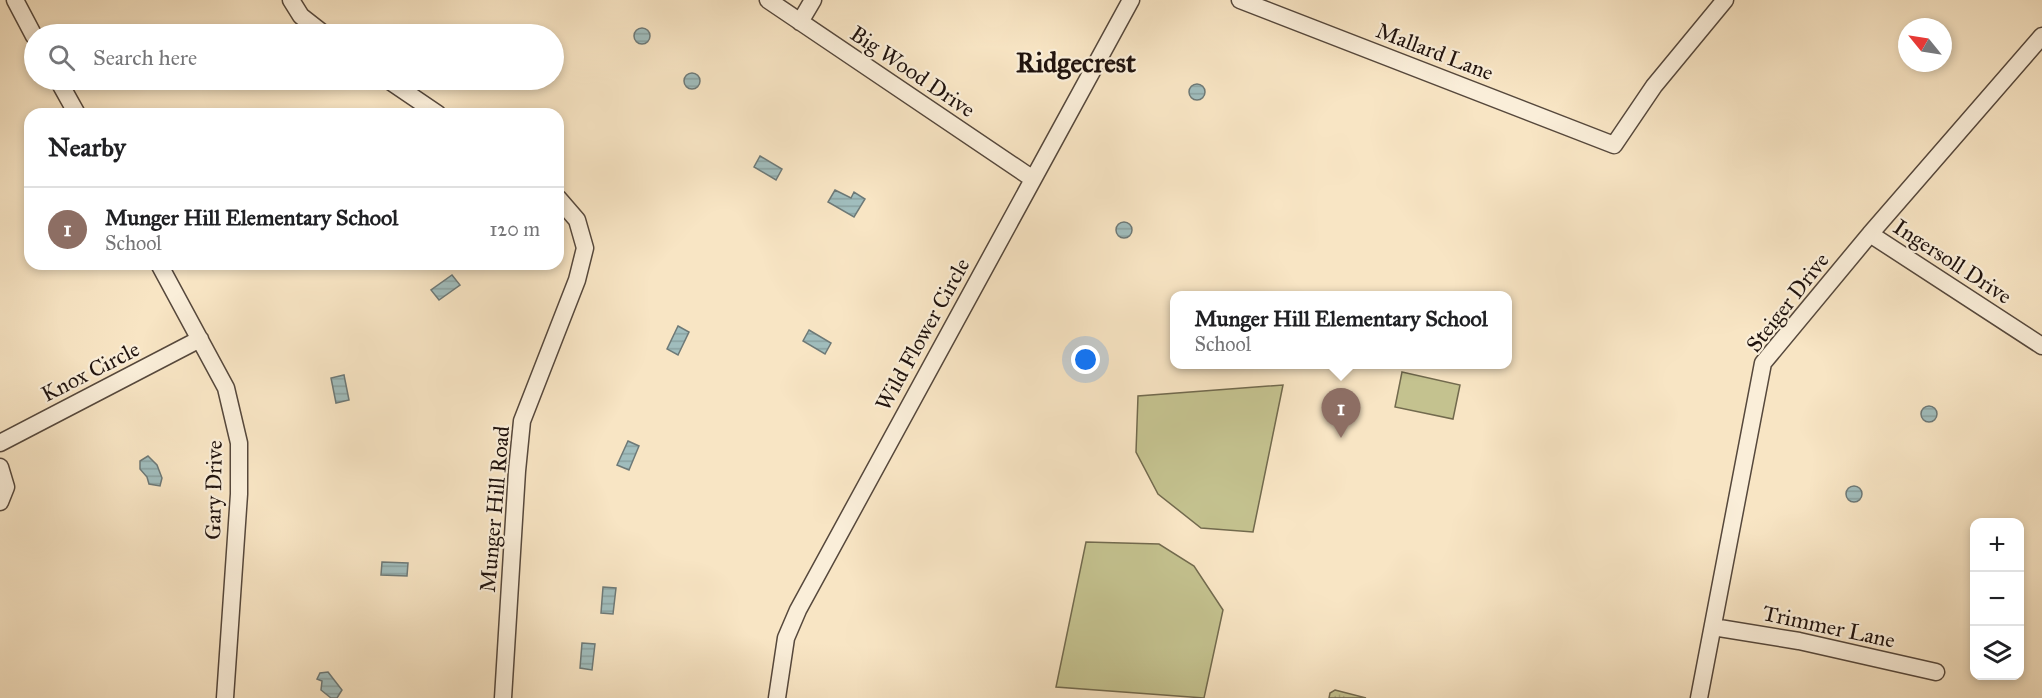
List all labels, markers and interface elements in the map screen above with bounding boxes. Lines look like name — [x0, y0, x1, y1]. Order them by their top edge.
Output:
street label: Mallard Lane — [1372, 17, 1497, 86]
north arrow — [1898, 18, 1952, 72]
street label: Big Wood Drive — [845, 20, 980, 123]
search box — [24, 24, 564, 90]
icon: search — [45, 41, 78, 74]
text: Search here — [93, 44, 197, 71]
district label: Ridgecrest — [1016, 45, 1136, 80]
text: Nearby — [48, 131, 126, 163]
text: Munger Hill Elementary School — [105, 204, 398, 231]
street label: Ingersoll Drive — [1888, 213, 2017, 310]
text: 1 — [64, 217, 71, 241]
text: 120 m — [489, 217, 540, 241]
text: School — [105, 231, 162, 255]
street label: Steiger Drive — [1740, 247, 1835, 357]
street label: Wild Flower Circle — [869, 253, 975, 415]
popup — [1170, 291, 1512, 369]
text: Munger Hill Elementary School — [1194, 305, 1488, 332]
text: School — [1194, 332, 1251, 356]
street label: Knox Circle — [37, 335, 144, 408]
your location — [1071, 345, 1100, 374]
pin: 1 — [1322, 388, 1360, 438]
street label: Munger Hill Road — [474, 425, 515, 593]
street label: Gary Drive — [199, 440, 228, 540]
map controls — [1970, 518, 2024, 680]
button: + — [1970, 518, 2024, 572]
button: − — [1970, 572, 2024, 626]
street label: Trimmer Lane — [1760, 599, 1897, 654]
button: layers — [1970, 626, 2024, 680]

